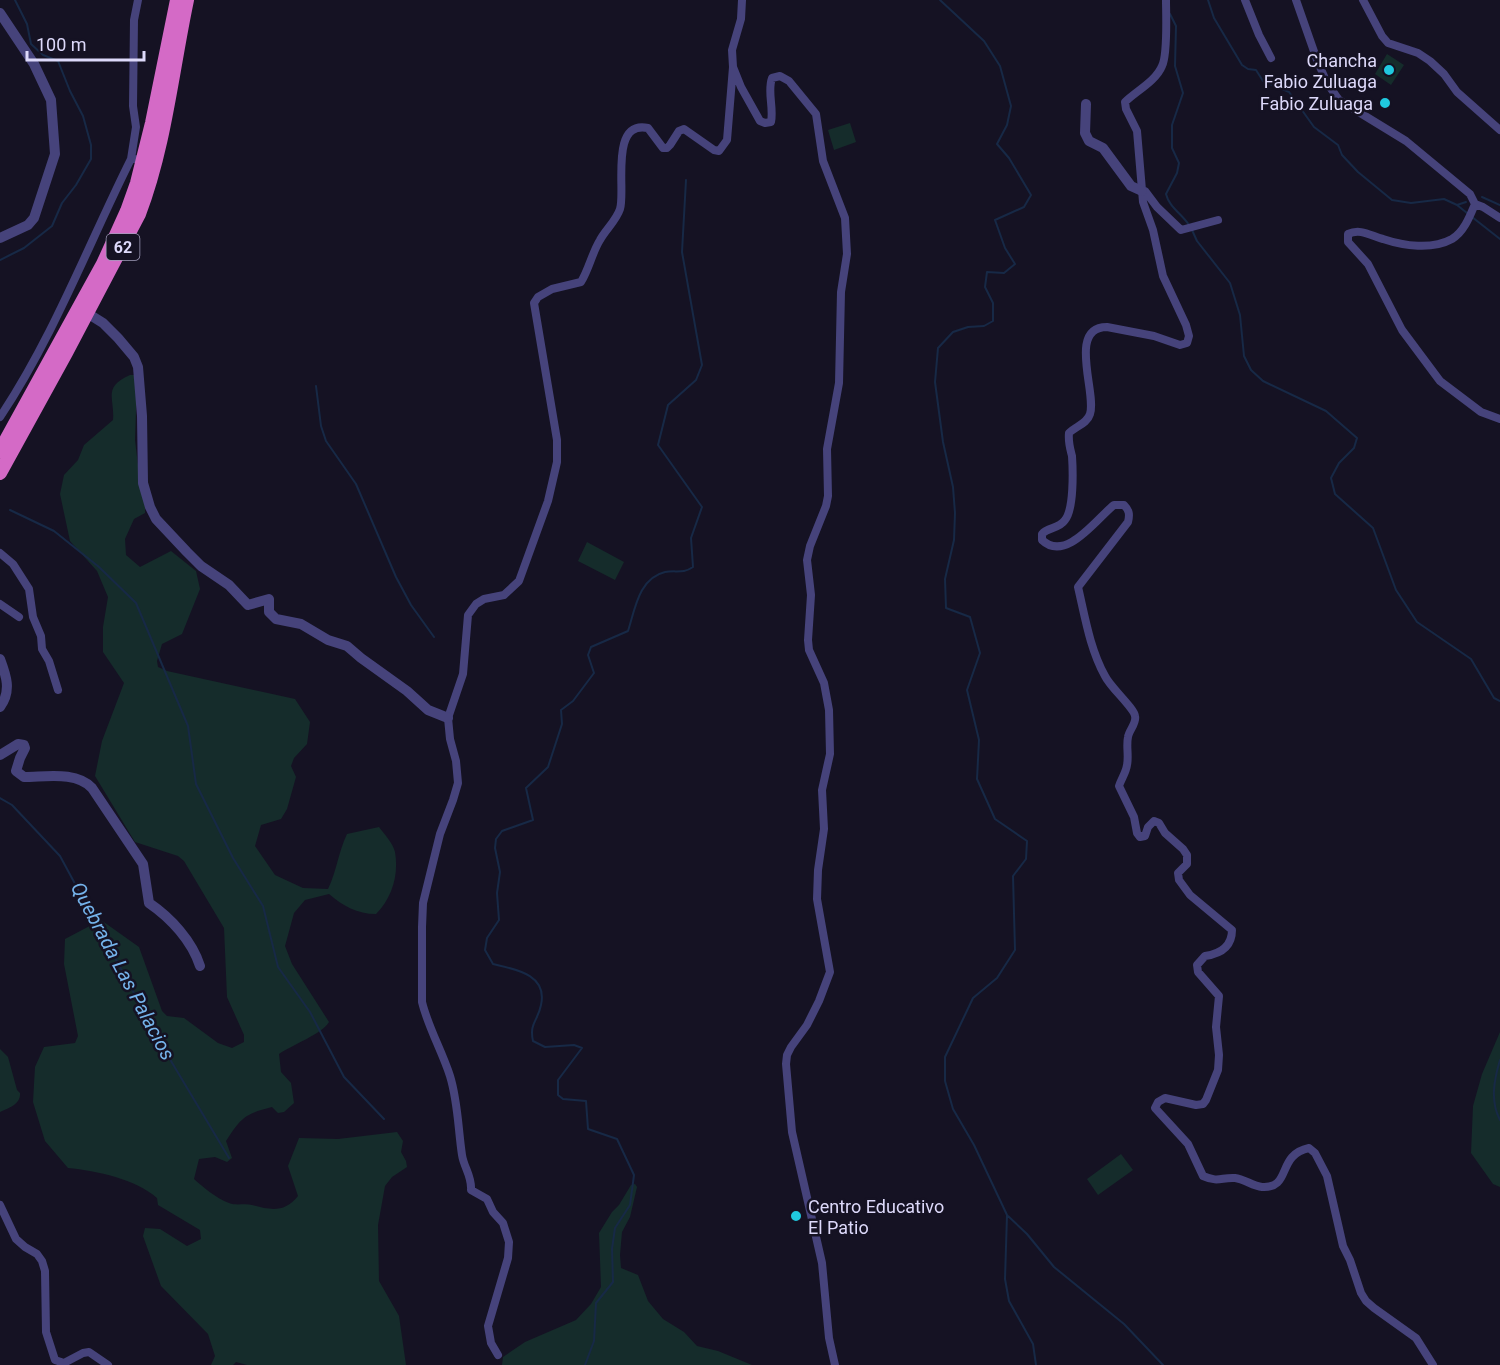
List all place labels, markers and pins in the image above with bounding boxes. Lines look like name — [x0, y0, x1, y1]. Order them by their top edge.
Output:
place label: Chancha Fabio Zuluaga — [1264, 50, 1377, 92]
marker: Chancha Fabio Zuluaga — [1382, 63, 1396, 77]
place label: Fabio Zuluaga — [1260, 93, 1373, 114]
marker: Fabio Zuluaga — [1378, 96, 1392, 110]
place label: Centro Educativo El Patio — [808, 1196, 944, 1238]
marker: Centro Educativo El Patio — [789, 1209, 803, 1223]

